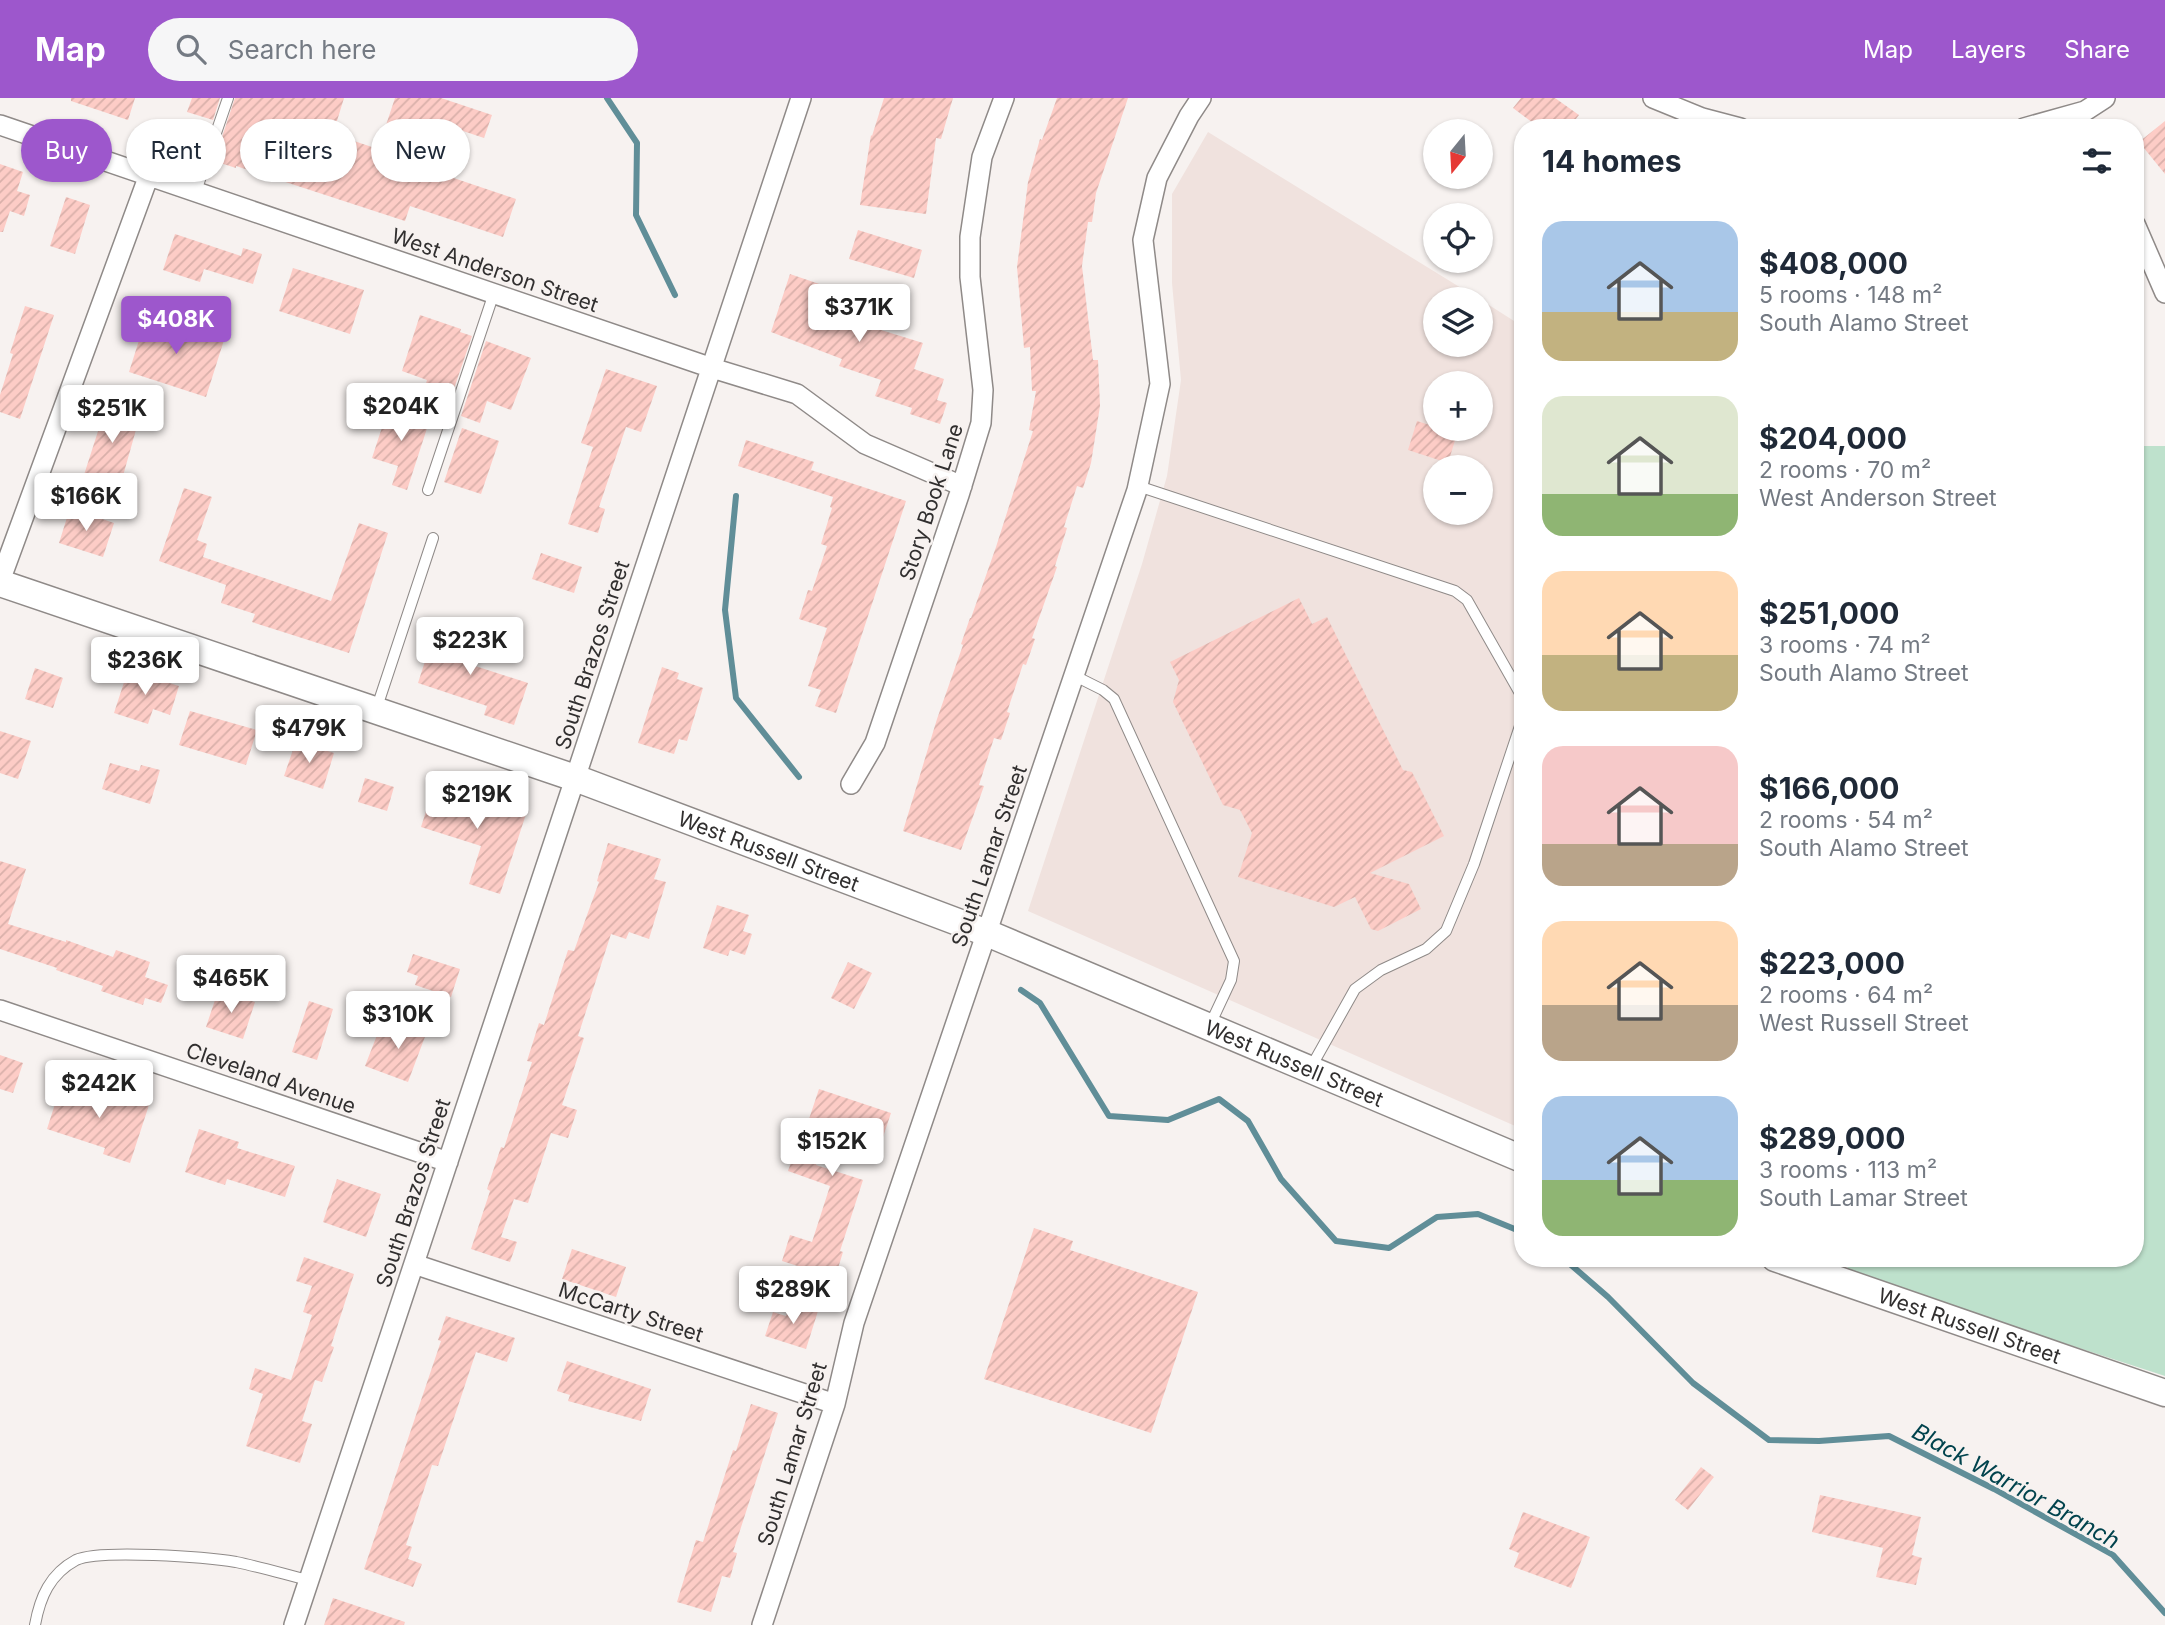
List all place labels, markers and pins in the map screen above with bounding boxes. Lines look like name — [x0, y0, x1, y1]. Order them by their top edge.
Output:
pin: $371K — [810, 285, 908, 344]
pin: $408K — [127, 296, 225, 356]
pin: $204K — [352, 384, 450, 443]
pin: $251K — [63, 386, 161, 445]
pin: $166K — [37, 474, 135, 533]
pin: $223K — [421, 618, 519, 677]
pin: $236K — [96, 638, 194, 697]
pin: $479K — [260, 706, 358, 765]
pin: $219K — [428, 772, 526, 831]
pin: $465K — [182, 956, 280, 1015]
pin: $310K — [349, 992, 447, 1051]
pin: $242K — [50, 1060, 148, 1120]
pin: $152K — [783, 1118, 881, 1178]
pin: $289K — [744, 1266, 842, 1326]

